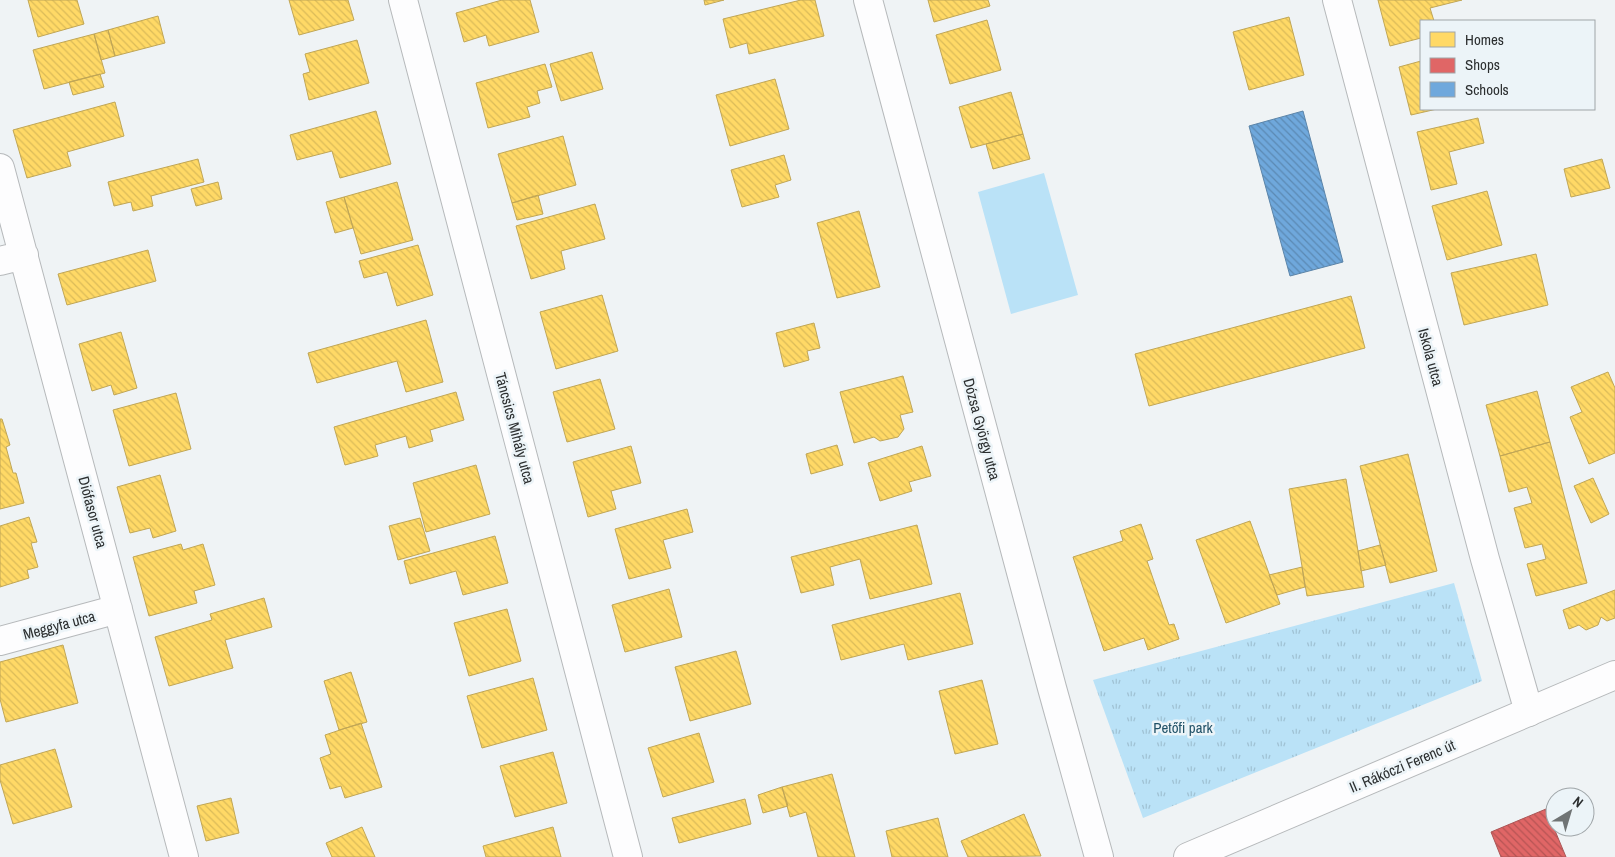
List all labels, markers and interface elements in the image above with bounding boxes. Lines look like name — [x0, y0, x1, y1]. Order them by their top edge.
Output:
legend — [1420, 20, 1595, 110]
text: Homes — [1465, 29, 1504, 50]
text: Shops — [1465, 54, 1500, 75]
text: Schools — [1465, 79, 1509, 100]
street label: Iskola utca — [1413, 326, 1449, 388]
street label: Táncsics Mihály utca — [490, 370, 540, 486]
street label: Dózsa György utca — [958, 376, 1006, 482]
street label: Diófasor utca — [73, 474, 113, 550]
street label: Meggyfa utca — [21, 605, 98, 645]
park label: Petőfi park — [1153, 717, 1214, 738]
street label: II. Rákóczi Ferenc út — [1346, 734, 1459, 798]
north arrow — [1545, 787, 1595, 837]
text: N — [1569, 792, 1587, 811]

